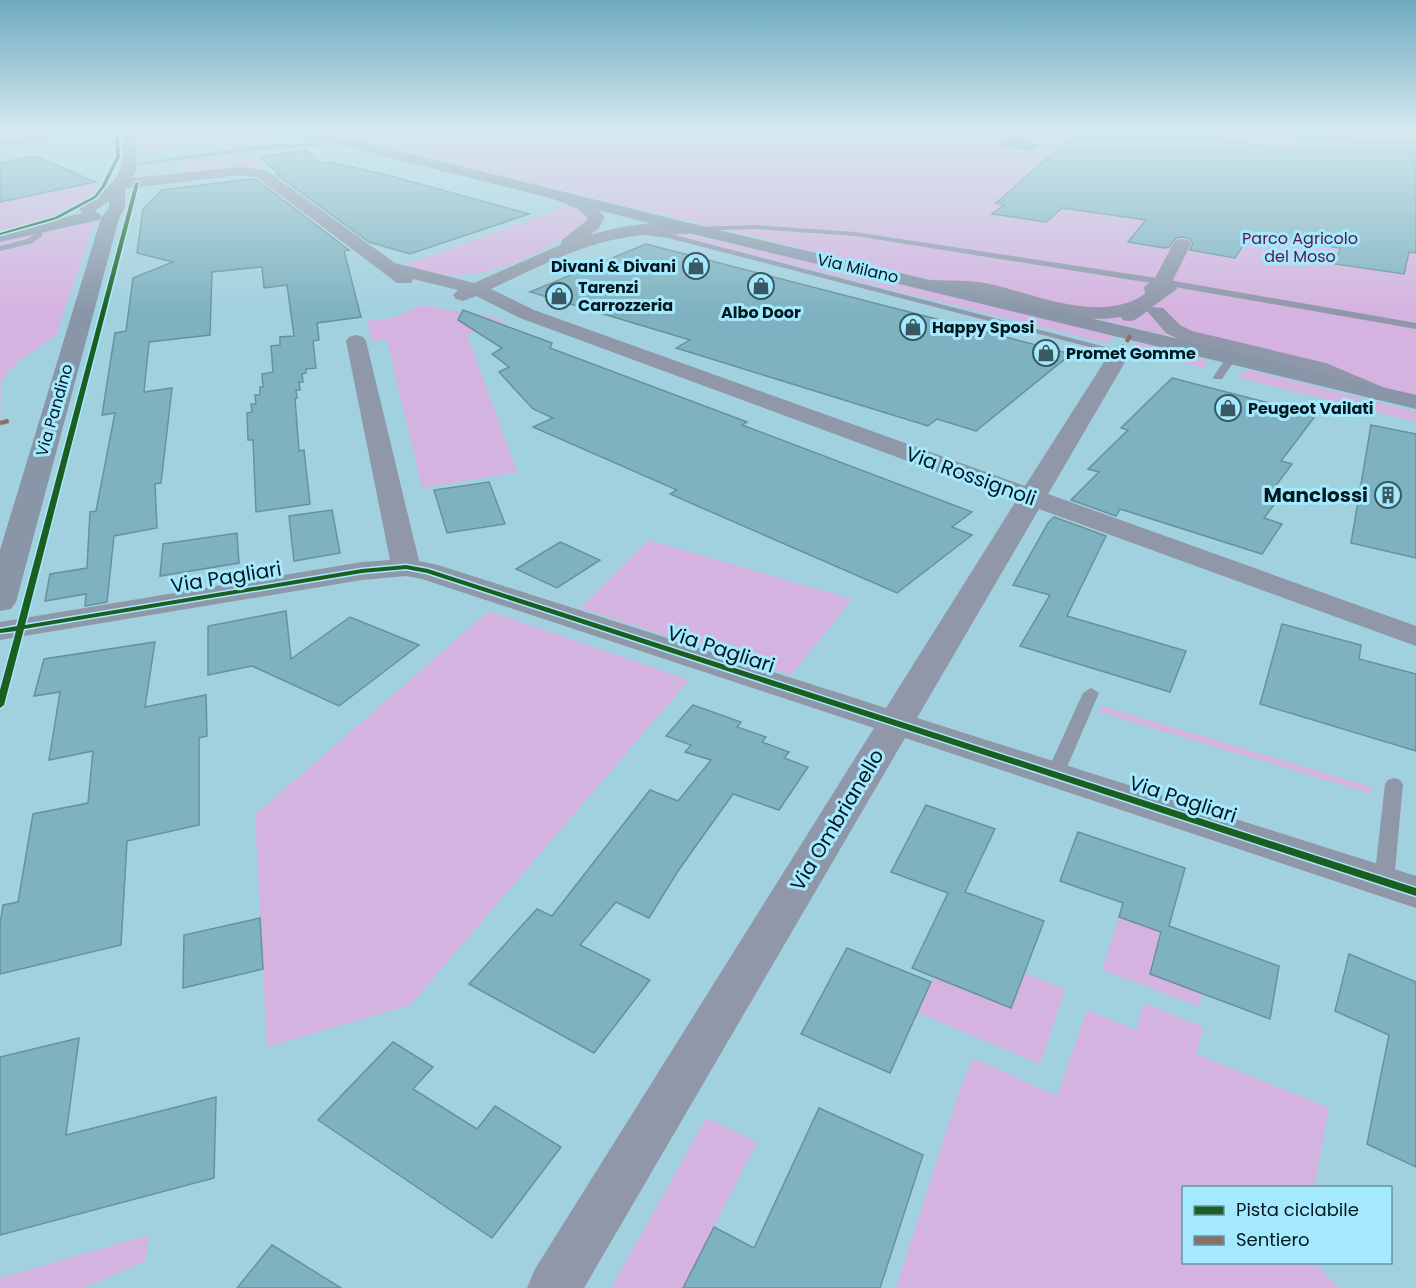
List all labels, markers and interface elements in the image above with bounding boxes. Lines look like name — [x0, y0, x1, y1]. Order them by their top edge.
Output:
park label: Parco Agricolo del Moso — [1242, 227, 1358, 268]
street label: Via Milano — [815, 248, 901, 289]
shop icon: Divani & Divani — [681, 251, 711, 281]
place label: Divani & Divani — [551, 255, 676, 278]
shop icon: Albo Door — [746, 271, 776, 301]
place label: Tarenzi Carrozzeria — [578, 276, 673, 317]
shop icon: Tarenzi Carrozzeria — [544, 281, 574, 311]
place label: Albo Door — [721, 301, 801, 324]
shop icon: Happy Sposi — [898, 312, 928, 342]
place label: Happy Sposi — [932, 316, 1034, 339]
shop icon: Promet Gomme — [1031, 338, 1061, 368]
place label: Promet Gomme — [1066, 342, 1196, 365]
street label: Via Pandino — [30, 361, 79, 459]
shop icon: Peugeot Vailati — [1213, 393, 1243, 423]
place label: Peugeot Vailati — [1248, 397, 1374, 420]
street label: Via Rossignoli — [902, 439, 1040, 513]
building icon: Manclossi — [1373, 480, 1403, 510]
place label: Manclossi — [1264, 481, 1368, 509]
street label: Via Pagliari — [169, 554, 283, 600]
street label: Via Pagliari — [664, 618, 778, 680]
street label: Via Ombrianello — [784, 744, 890, 896]
street label: Via Pagliari — [1126, 768, 1240, 830]
legend — [1182, 1186, 1392, 1264]
text: Pista ciclabile — [1236, 1197, 1359, 1222]
text: Sentiero — [1236, 1227, 1310, 1252]

